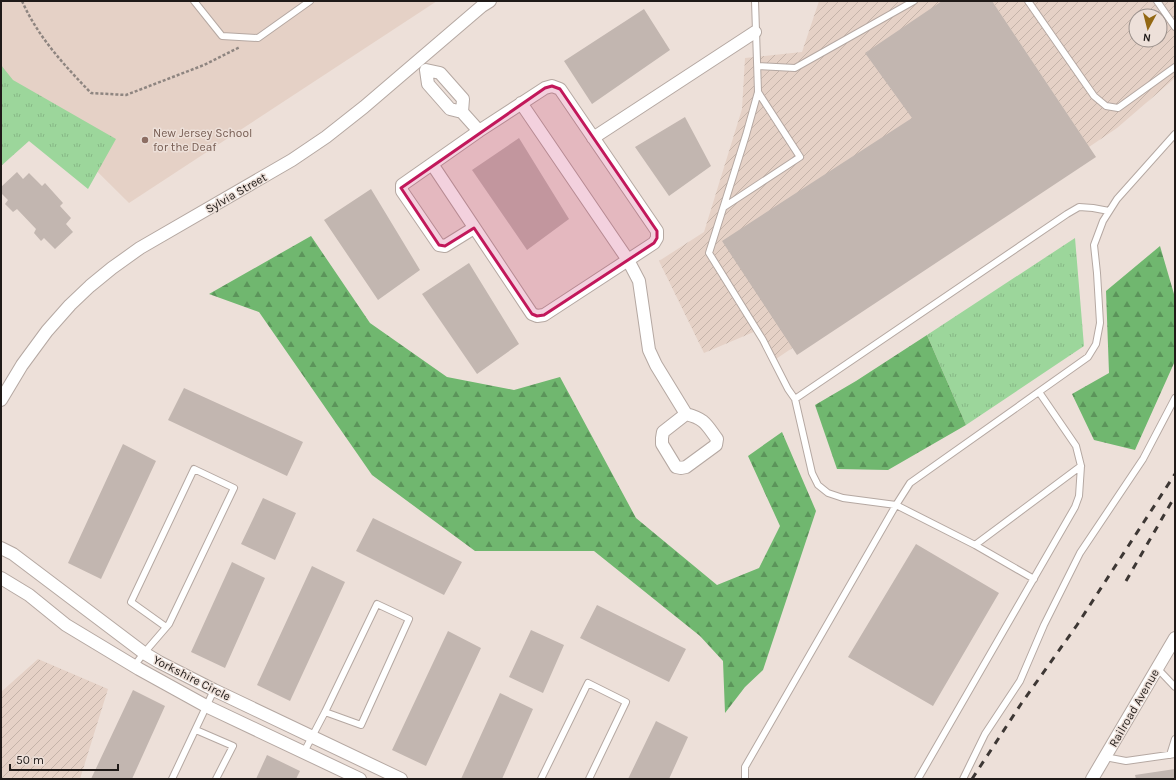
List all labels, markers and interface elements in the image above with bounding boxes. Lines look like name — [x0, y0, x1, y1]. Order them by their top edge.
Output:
north arrow — [1128, 8, 1168, 48]
text: N — [1142, 30, 1152, 44]
place label: New Jersey School for the Deaf — [153, 126, 252, 154]
marker: New Jersey School for the Deaf — [140, 135, 150, 145]
street label: Sylvia Street — [203, 170, 269, 216]
street label: Yorkshire Circle — [151, 652, 233, 704]
street label: Railroad Avenue — [1106, 666, 1162, 750]
scale bar — [10, 746, 118, 772]
text: 50 m — [16, 753, 44, 767]

